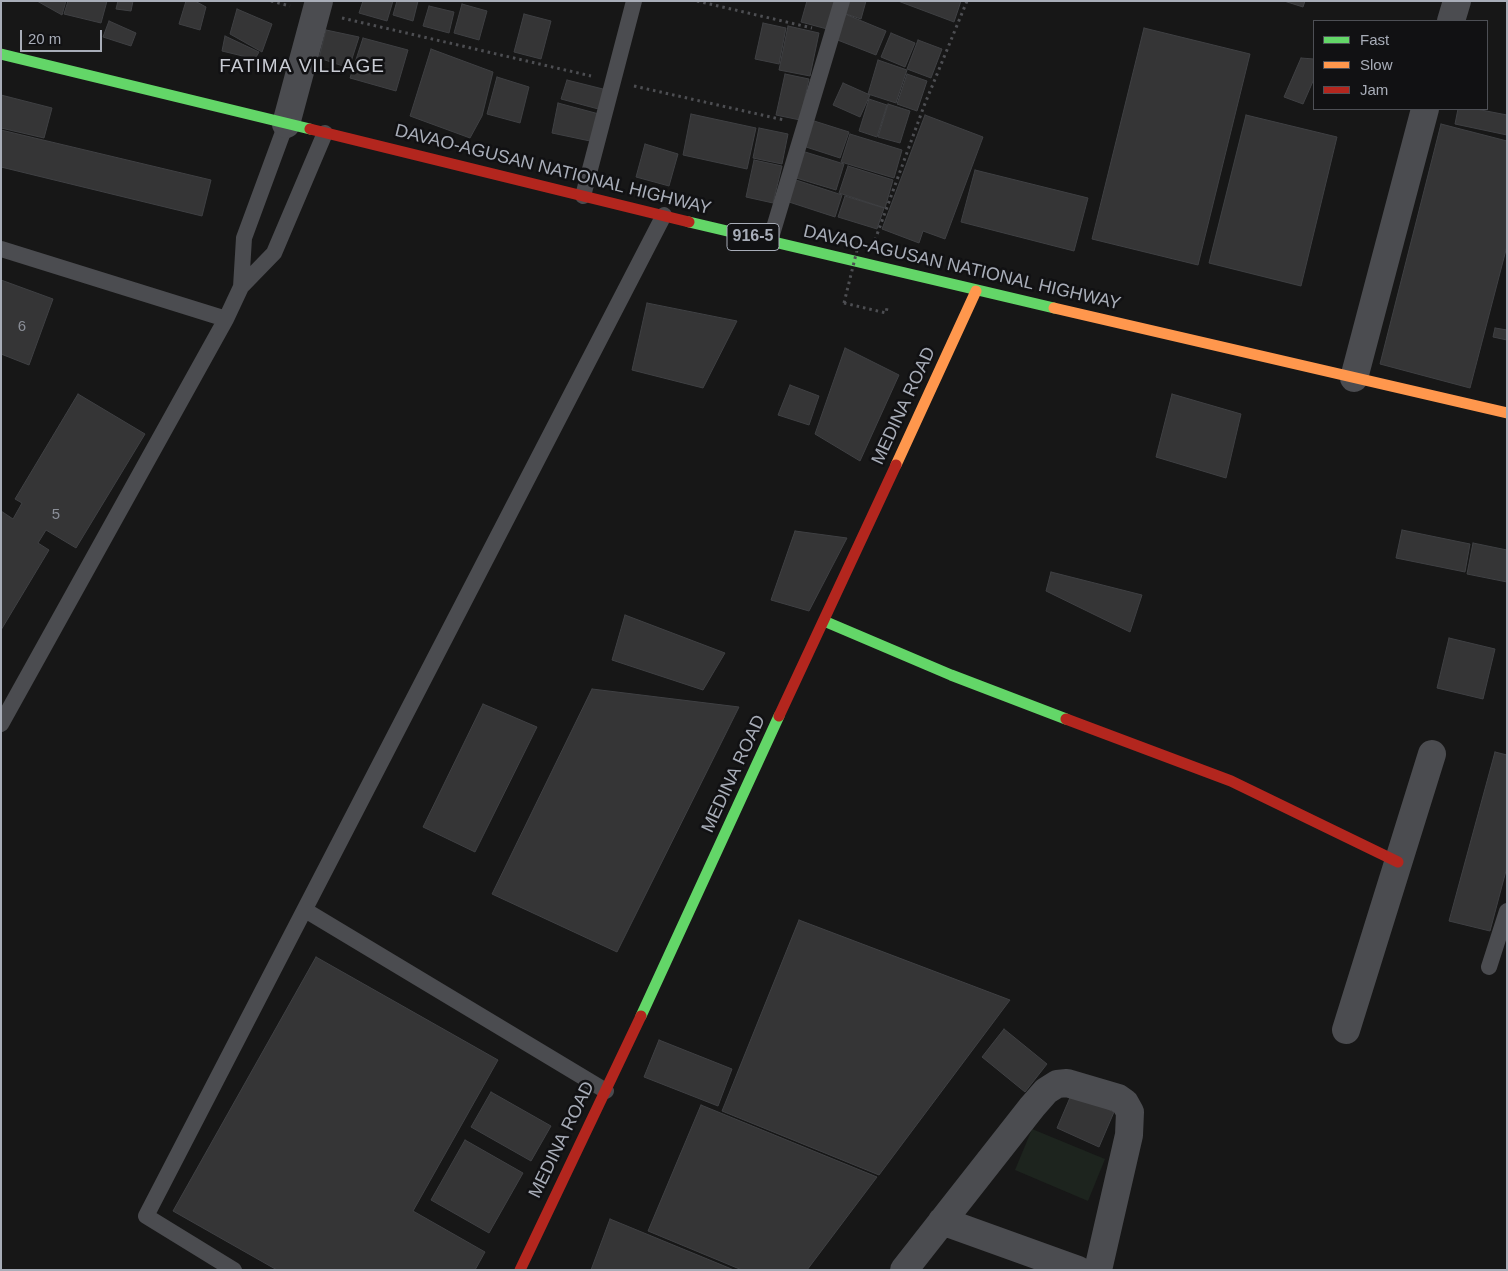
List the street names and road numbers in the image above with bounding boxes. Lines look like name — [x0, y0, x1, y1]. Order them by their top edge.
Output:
street label: DAVAO-AGUSAN NATIONAL HIGHWAY — [393, 120, 713, 220]
street label: DAVAO-AGUSAN NATIONAL HIGHWAY — [801, 221, 1123, 315]
road number: 916-5 — [727, 223, 779, 250]
street label: MEDINA ROAD — [867, 344, 941, 468]
street label: MEDINA ROAD — [697, 712, 771, 836]
street label: MEDINA ROAD — [524, 1078, 600, 1202]

